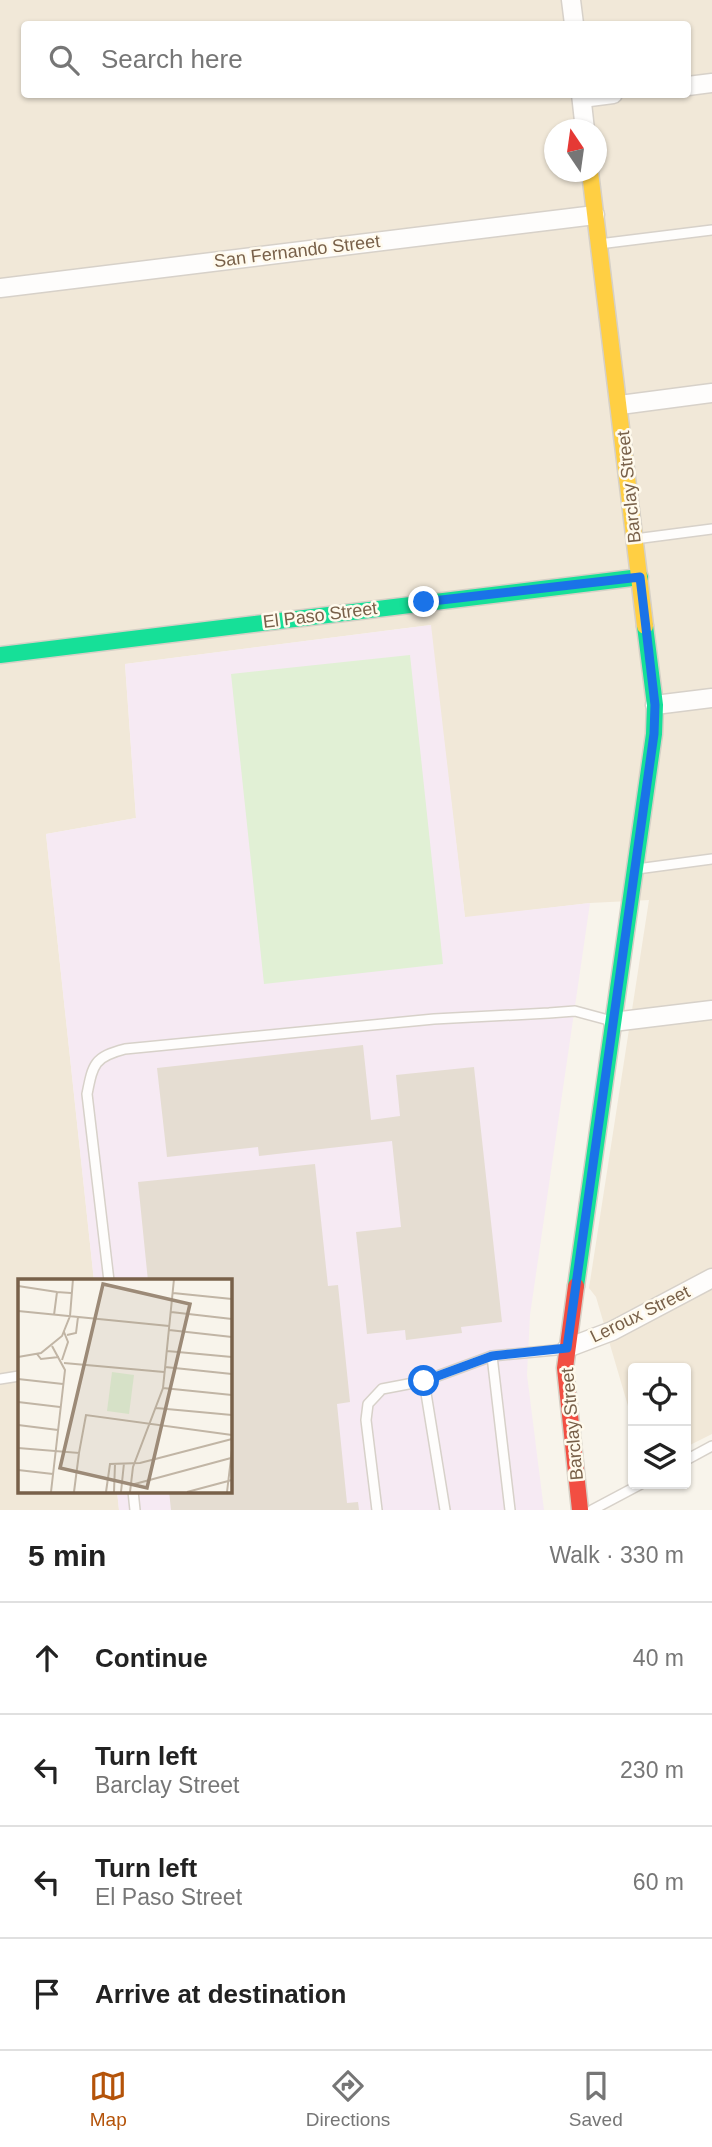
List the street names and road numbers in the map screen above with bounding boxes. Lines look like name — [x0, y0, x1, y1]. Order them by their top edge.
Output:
street label: San Fernando Street — [213, 231, 381, 271]
street label: Barclay Street — [613, 430, 645, 544]
street label: El Paso Street — [262, 598, 378, 632]
street label: Leroux Street — [587, 1281, 693, 1347]
street label: Barclay Street — [557, 1367, 587, 1481]

